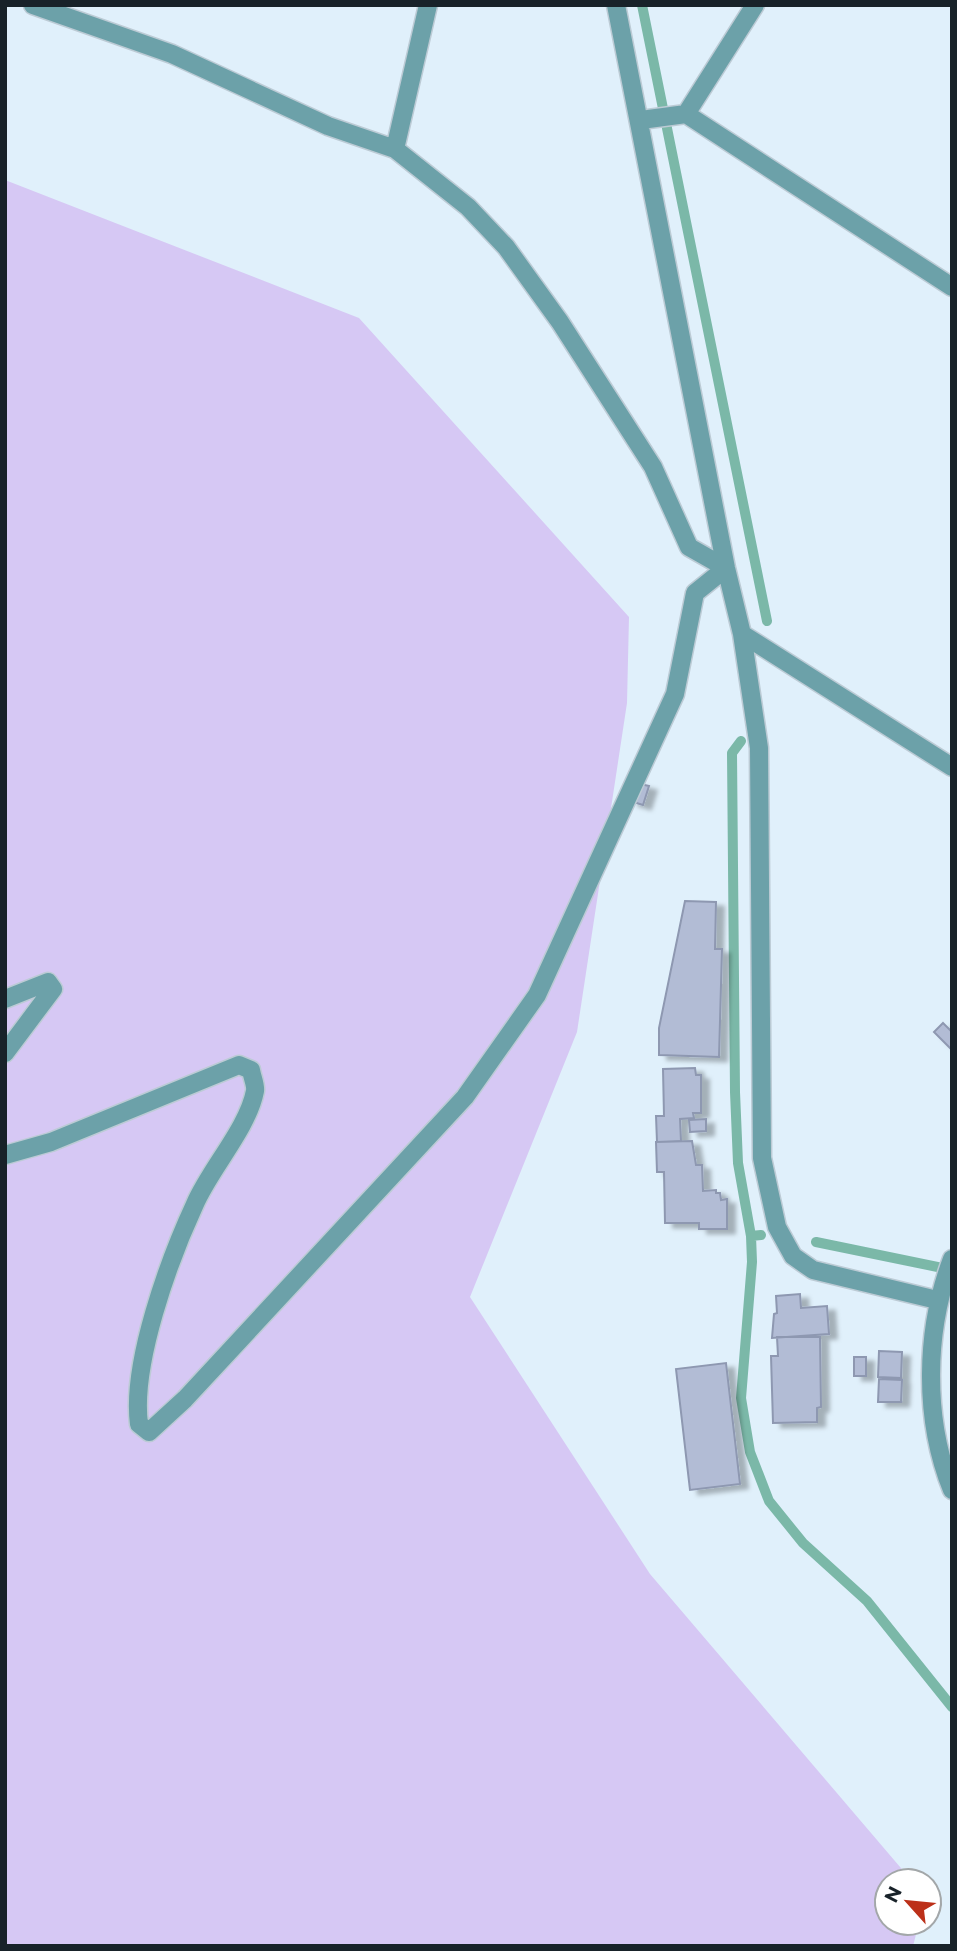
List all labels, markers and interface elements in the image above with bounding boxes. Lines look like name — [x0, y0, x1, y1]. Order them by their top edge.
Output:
north arrow — [873, 1867, 943, 1937]
text: N — [880, 1882, 907, 1907]

